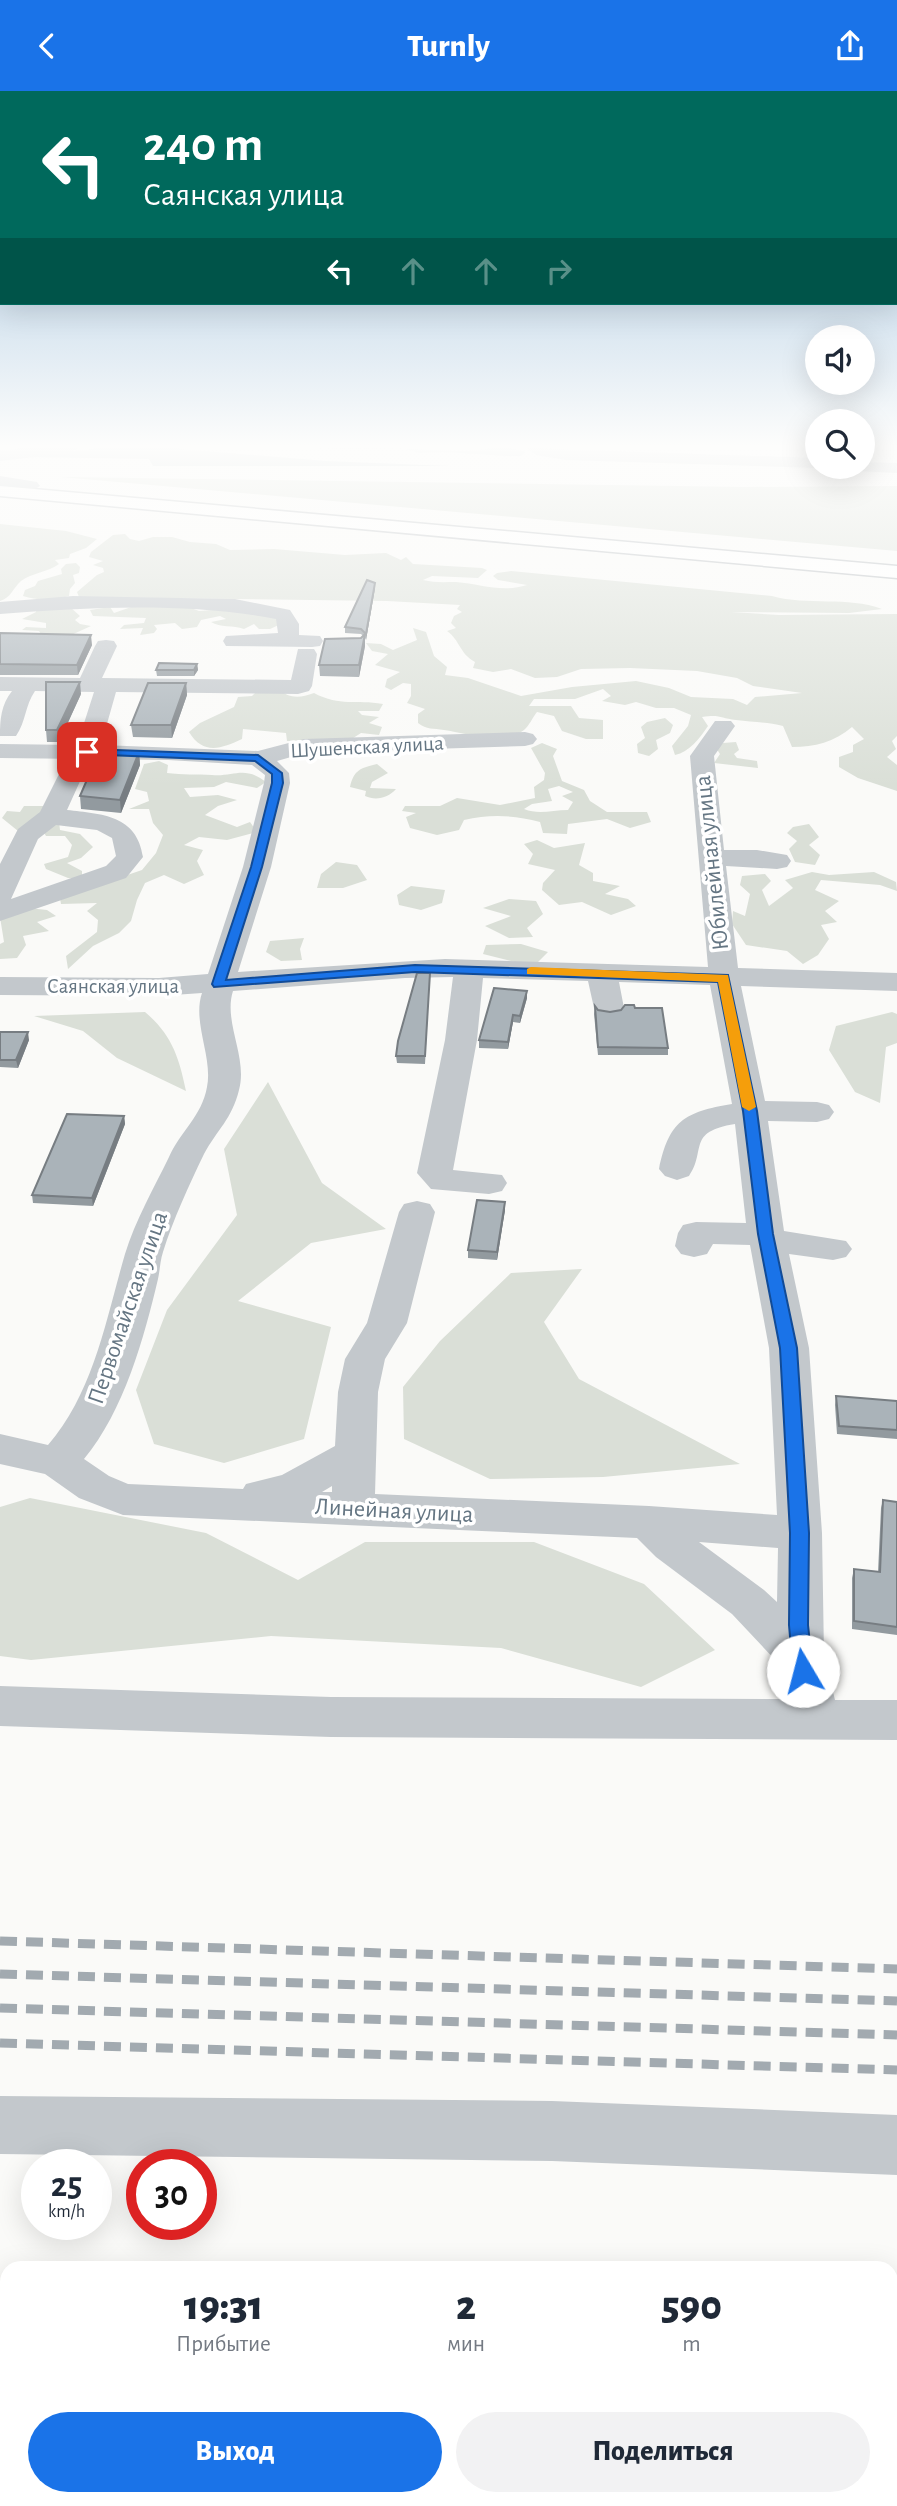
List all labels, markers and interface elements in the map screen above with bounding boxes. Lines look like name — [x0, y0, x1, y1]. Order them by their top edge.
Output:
icon: back — [28, 27, 66, 65]
icon: share — [831, 27, 869, 65]
text: Turnly — [407, 30, 490, 62]
icon: left — [28, 119, 119, 210]
text: 240 m — [143, 121, 263, 170]
text: Саянская улица — [143, 179, 344, 211]
icon: left — [321, 252, 359, 290]
icon: ahead — [394, 252, 432, 290]
icon: ahead — [467, 252, 505, 290]
icon: right — [540, 252, 578, 290]
map controls — [805, 325, 875, 479]
button: sound — [805, 325, 875, 395]
button: search — [805, 409, 875, 479]
pin — [57, 722, 117, 782]
street label: Шушенская улица — [290, 732, 445, 762]
icon: arrive — [68, 733, 106, 771]
street label: Юбилейная улица — [691, 774, 733, 952]
street label: Саянская улица — [47, 976, 179, 997]
street label: Первомайская улица — [84, 1209, 172, 1407]
street label: Линейная улица — [314, 1495, 474, 1527]
position arrow — [766, 1634, 840, 1708]
speed limit sign: 30 — [126, 2149, 217, 2240]
text: 25 — [51, 2168, 82, 2203]
text: km/h — [48, 2203, 85, 2221]
text: 19:31 — [184, 2285, 263, 2327]
text: 2 — [456, 2285, 476, 2327]
text: 590 — [661, 2285, 722, 2327]
text: Прибытие — [176, 2333, 271, 2356]
text: мин — [447, 2333, 485, 2356]
text: m — [682, 2333, 701, 2356]
button: Выход — [28, 2412, 442, 2492]
button: Поделиться — [456, 2412, 870, 2492]

